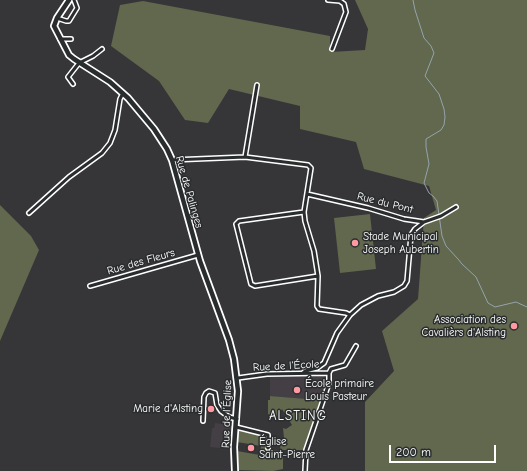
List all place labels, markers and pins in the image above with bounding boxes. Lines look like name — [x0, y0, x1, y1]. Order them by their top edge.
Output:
place label: Stade Municipal Joseph Aubertin — [363, 230, 439, 256]
marker: Stade Municipal Joseph Aubertin — [350, 238, 360, 248]
place label: Association des Cavalièrs d'Alsting — [422, 313, 506, 339]
marker: Association des Cavalièrs d'Alsting — [509, 321, 519, 331]
place label: École primaire Louis Pasteur — [305, 377, 374, 403]
marker: École primaire Louis Pasteur — [292, 385, 302, 395]
place label: Marie d'Alsting — [133, 402, 203, 416]
marker: Marie d'Alsting — [206, 404, 216, 414]
place label: Église Saint-Pierre — [259, 435, 315, 461]
marker: Église Saint-Pierre — [246, 443, 256, 453]

